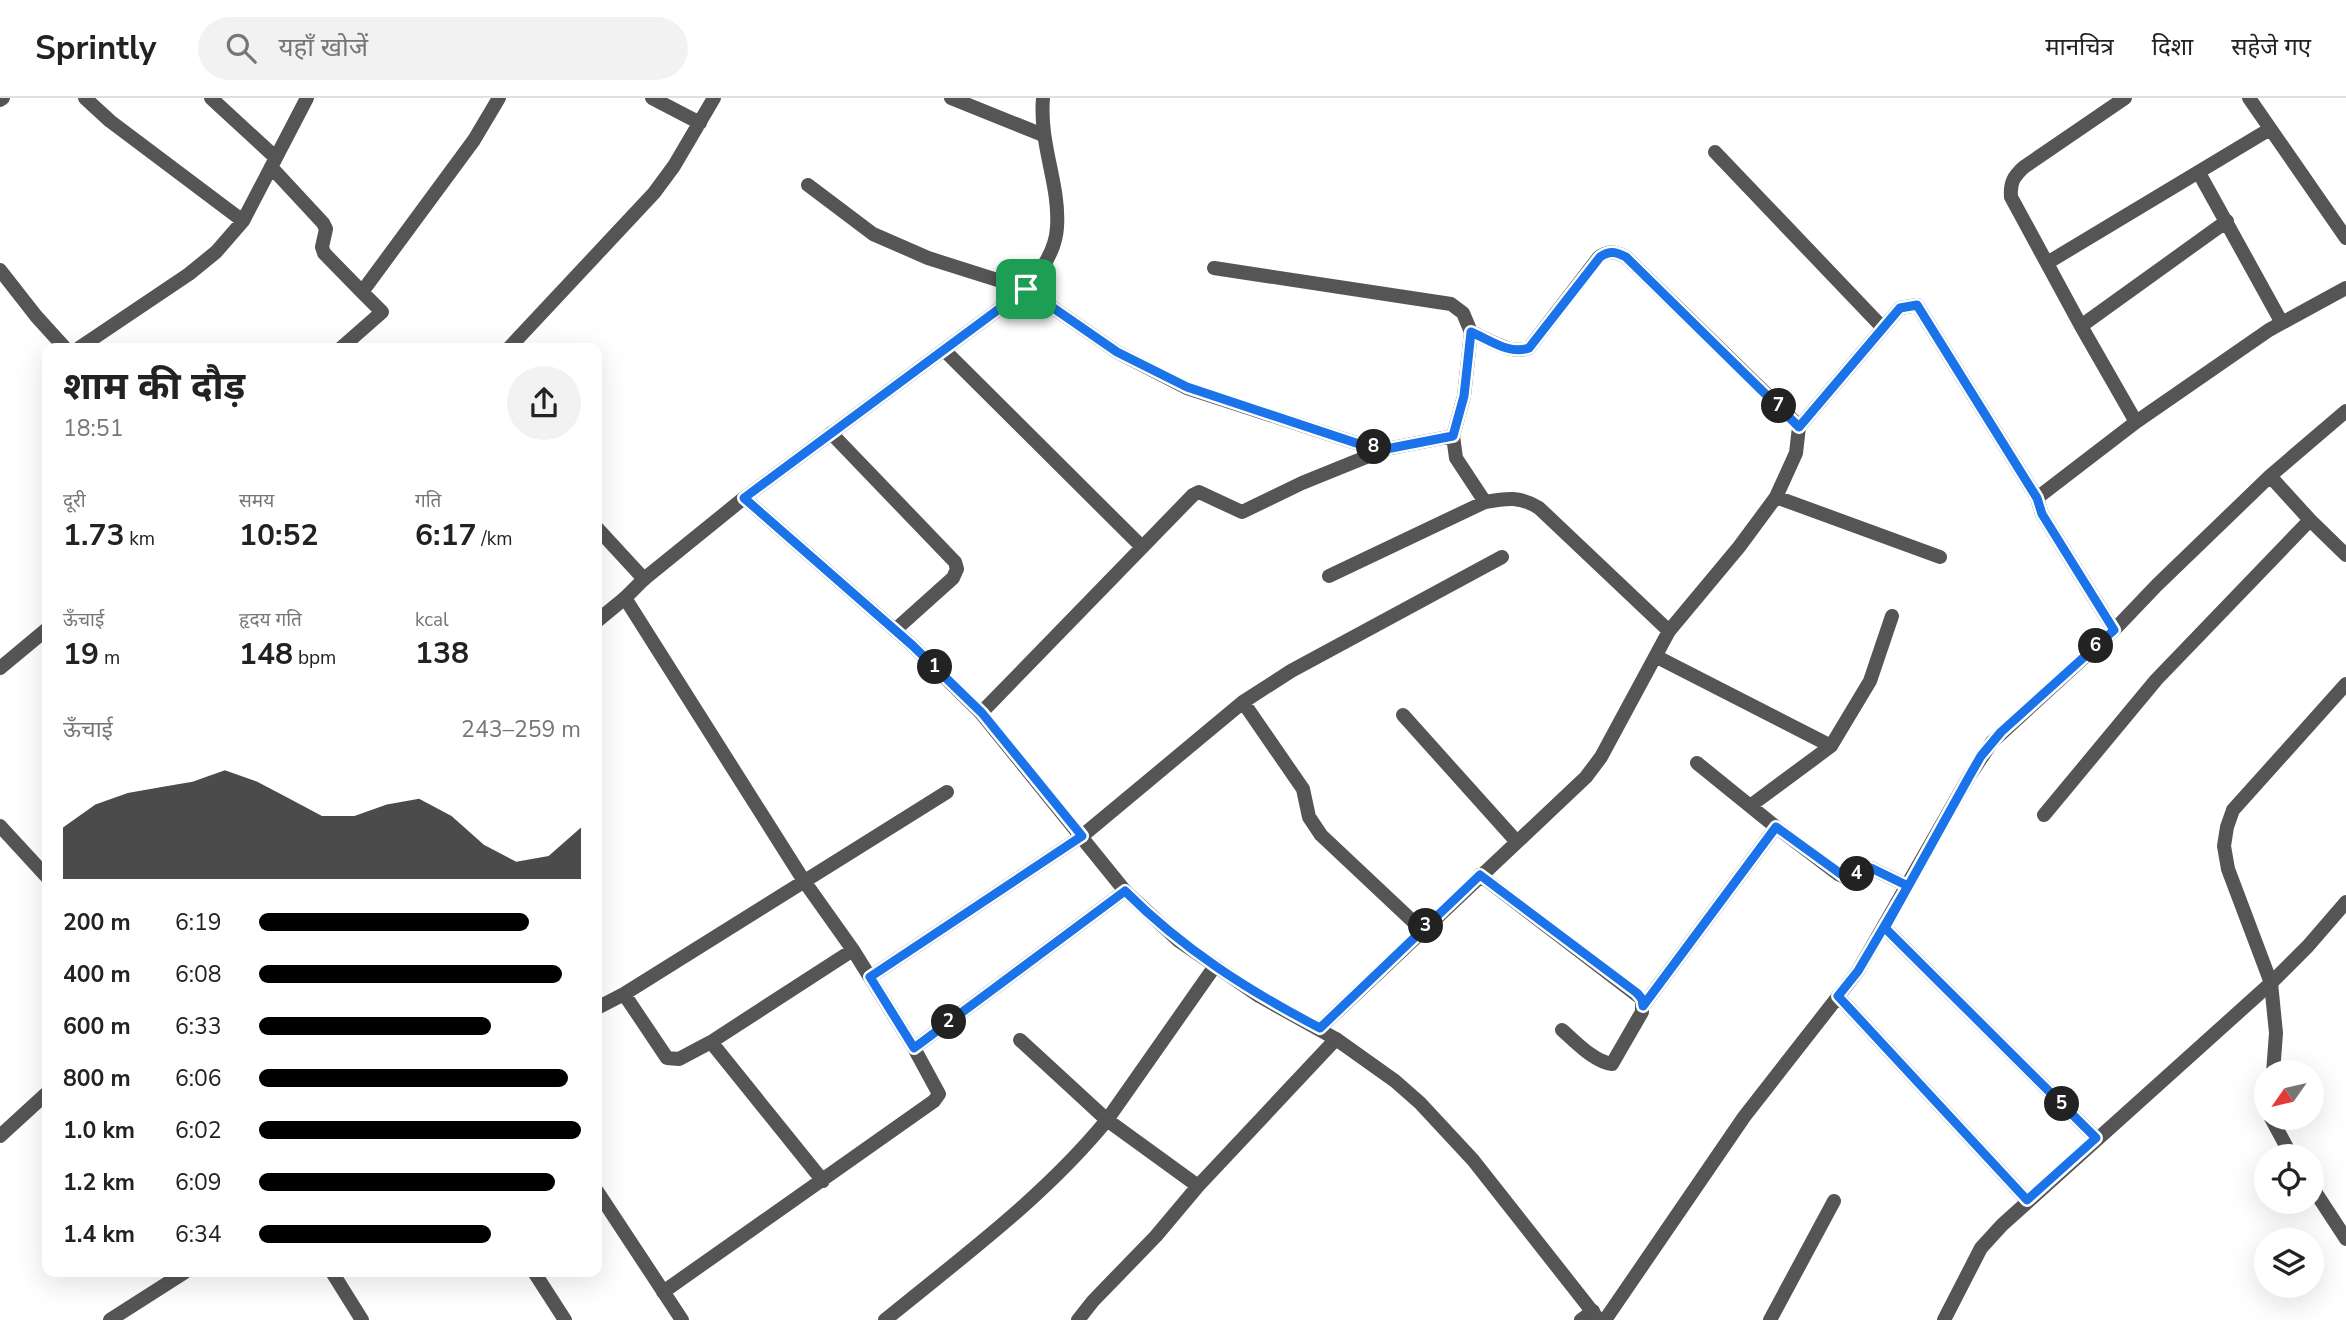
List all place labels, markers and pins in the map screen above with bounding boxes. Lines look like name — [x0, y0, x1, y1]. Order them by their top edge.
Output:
pin — [996, 259, 1056, 319]
pin: 7 — [1762, 388, 1796, 424]
pin: 8 — [1356, 430, 1392, 464]
pin: 6 — [2078, 628, 2114, 664]
pin: 1 — [918, 650, 953, 684]
pin: 4 — [1840, 856, 1874, 892]
pin: 3 — [1408, 908, 1444, 944]
pin: 2 — [932, 1004, 967, 1040]
pin: 5 — [2044, 1086, 2080, 1122]

